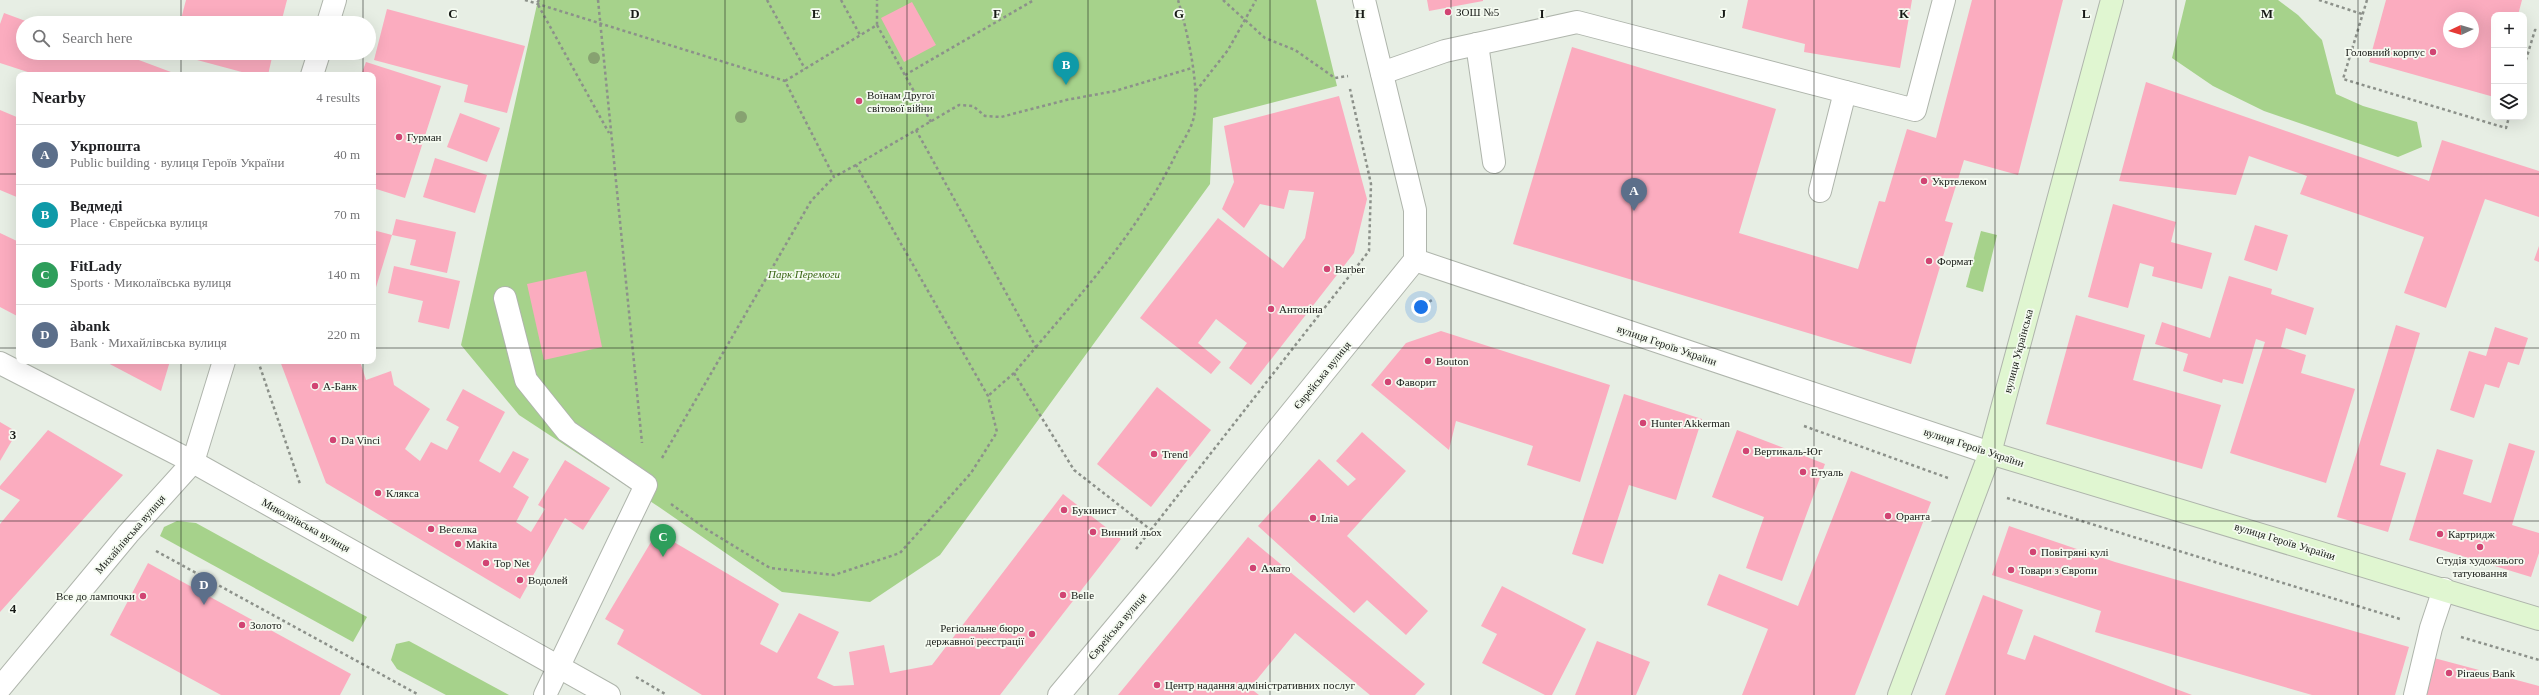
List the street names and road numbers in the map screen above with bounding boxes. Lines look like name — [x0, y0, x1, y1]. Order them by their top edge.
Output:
street label: вулиця Українська — [2001, 308, 2035, 394]
street label: вулиця Героїв України — [1616, 322, 1719, 368]
street label: Єврейська вулиця — [1291, 339, 1353, 411]
street label: вулиця Героїв України — [1922, 425, 2026, 469]
street label: Михайлівська вулиця — [93, 492, 167, 576]
street label: Миколаївська вулиця — [260, 496, 352, 554]
street label: вулиця Героїв України — [2233, 520, 2337, 562]
street label: Єврейська вулиця — [1086, 590, 1148, 662]

